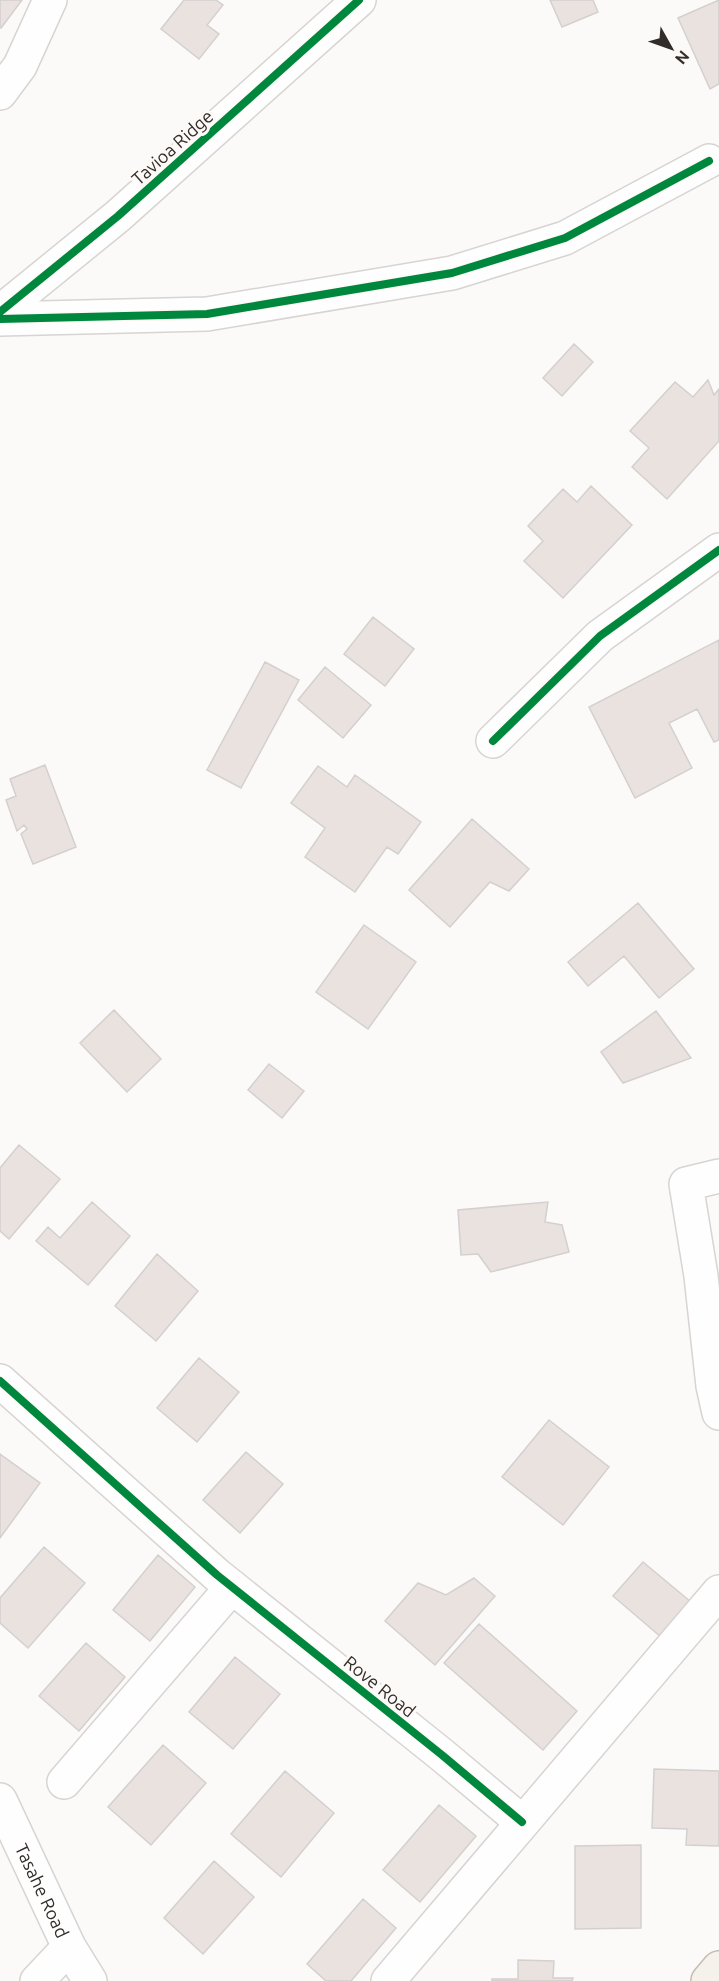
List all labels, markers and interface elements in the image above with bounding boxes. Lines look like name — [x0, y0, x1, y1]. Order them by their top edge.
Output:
north arrow — [641, 18, 701, 78]
text: N — [672, 47, 693, 68]
street label: Tavioa Ridge — [127, 105, 217, 189]
street label: Rove Road — [340, 1651, 420, 1721]
street label: Tasahe Road — [12, 1840, 73, 1941]

